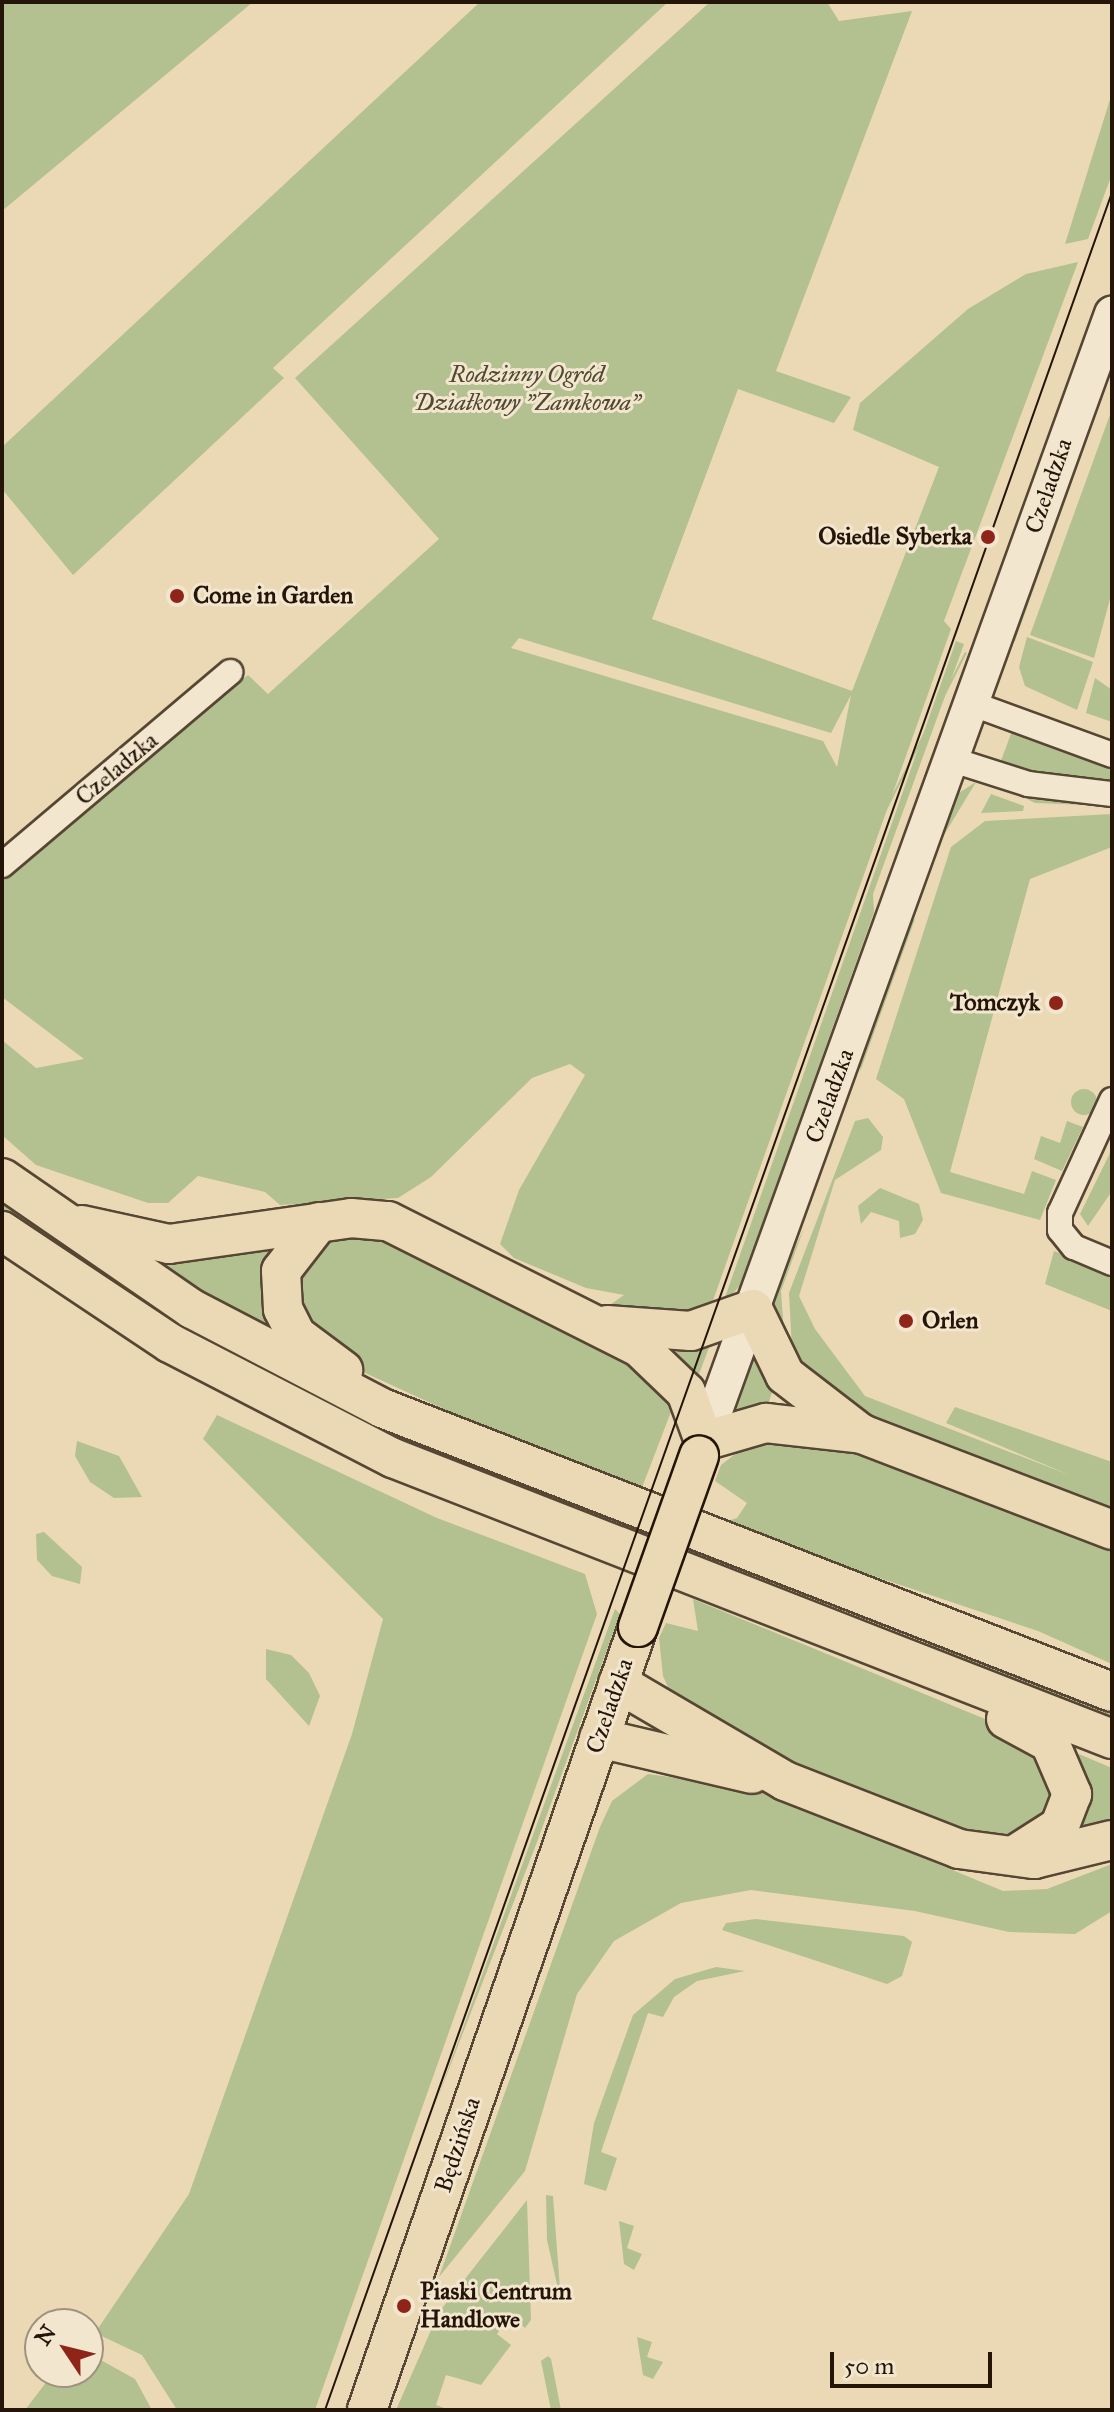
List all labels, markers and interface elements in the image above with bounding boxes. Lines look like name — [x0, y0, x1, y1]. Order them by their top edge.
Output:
park label: Rodzinny Ogród Działkowy "Zamkowa" — [413, 361, 641, 417]
street label: Czeladzka — [1019, 435, 1079, 537]
place label: Osiedle Syberka — [818, 523, 972, 551]
marker: Osiedle Syberka — [979, 528, 997, 546]
place label: Come in Garden — [193, 582, 353, 610]
marker: Come in Garden — [168, 587, 186, 605]
street label: Czeladzka — [70, 726, 164, 812]
place label: Tomczyk — [950, 989, 1040, 1017]
marker: Tomczyk — [1047, 994, 1065, 1012]
street label: Czeladzka — [800, 1045, 860, 1147]
place label: Orlen — [922, 1307, 979, 1335]
marker: Orlen — [897, 1312, 915, 1330]
street label: Czeladzka — [580, 1655, 640, 1757]
street label: Będzińska — [429, 2094, 487, 2196]
place label: Piaski Centrum Handlowe — [420, 2278, 572, 2334]
marker: Piaski Centrum Handlowe — [395, 2297, 413, 2315]
north arrow — [24, 2308, 104, 2388]
text: N — [29, 2320, 62, 2350]
scale bar — [834, 2336, 996, 2386]
text: 50 m — [844, 2351, 894, 2381]

